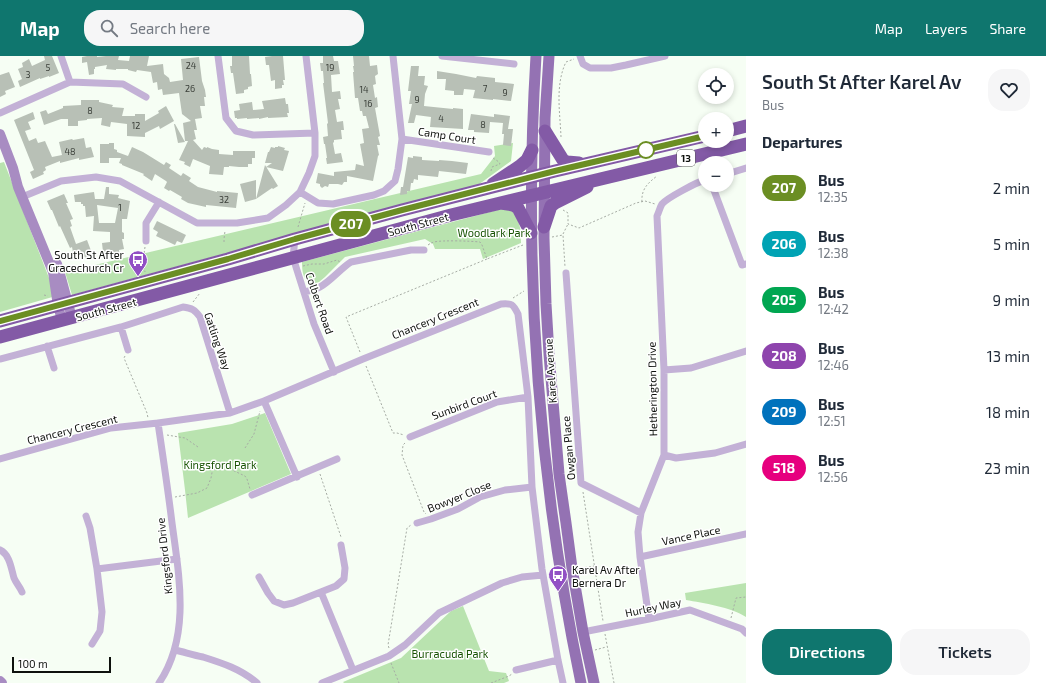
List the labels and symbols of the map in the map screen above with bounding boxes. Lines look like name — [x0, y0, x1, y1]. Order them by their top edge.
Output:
house number: 24 — [186, 60, 197, 71]
house number: 5 — [46, 62, 51, 73]
house number: 19 — [326, 62, 334, 73]
house number: 3 — [25, 69, 31, 80]
house number: 26 — [185, 83, 195, 94]
house number: 7 — [483, 83, 488, 94]
house number: 14 — [359, 84, 369, 95]
house number: 9 — [502, 87, 508, 98]
house number: 9 — [414, 94, 420, 105]
house number: 16 — [364, 98, 372, 109]
house number: 8 — [87, 105, 93, 116]
house number: 4 — [438, 113, 444, 124]
house number: 8 — [480, 119, 486, 130]
house number: 12 — [132, 120, 140, 131]
street label: Camp Court — [417, 124, 477, 146]
unlabelled marker — [637, 141, 655, 159]
house number: 48 — [65, 146, 76, 157]
road number: 13 — [677, 150, 695, 166]
house number: 32 — [219, 194, 229, 205]
house number: 1 — [118, 202, 122, 213]
street label: South Street — [386, 210, 450, 238]
line badge: 207 — [328, 211, 374, 237]
park label: Woodlark Park — [457, 226, 531, 239]
place label: South St After Gracechurch Cr — [48, 248, 125, 274]
bus stop icon: South St After Gracechurch Cr — [127, 249, 149, 277]
street label: Colbert Road — [303, 270, 337, 336]
street label: South Street — [74, 295, 138, 323]
street label: Chancery Crescent — [390, 295, 480, 341]
street label: Gatling Way — [202, 310, 234, 372]
street label: Karel Avenue — [541, 338, 559, 404]
street label: Hetherington Drive — [645, 341, 659, 437]
street label: Sunbird Court — [430, 386, 498, 422]
street label: Chancery Crescent — [26, 411, 118, 447]
street label: Owgan Place — [559, 415, 577, 481]
park label: Kingsford Park — [183, 458, 257, 471]
street label: Bowyer Close — [425, 477, 493, 515]
street label: Kingsford Drive — [154, 517, 174, 595]
street label: Vance Place — [661, 522, 722, 548]
place label: Karel Av After Bernera Dr — [572, 563, 640, 589]
bus stop icon: Karel Av After Bernera Dr — [547, 564, 569, 592]
street label: Hurley Way — [624, 595, 683, 619]
park label: Burracuda Park — [412, 647, 489, 660]
scale bar — [12, 655, 111, 674]

